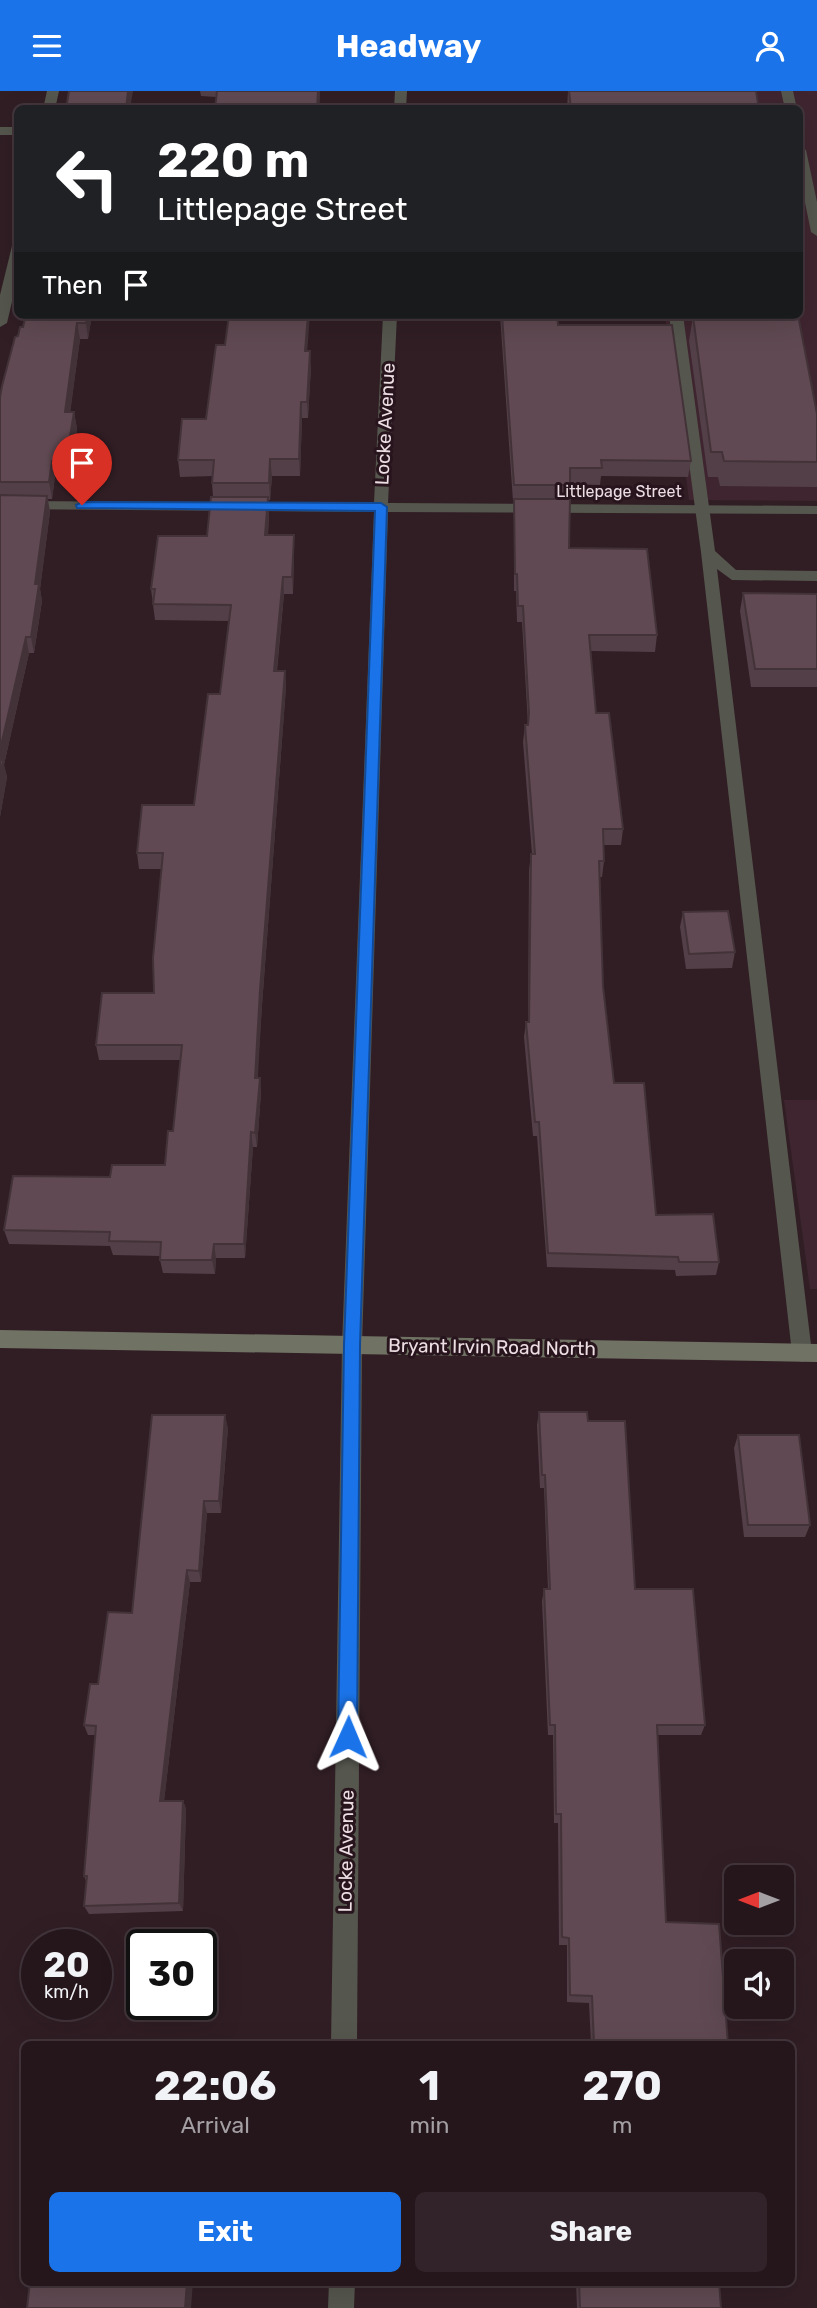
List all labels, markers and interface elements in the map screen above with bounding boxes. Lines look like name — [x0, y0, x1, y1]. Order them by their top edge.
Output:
icon: menu — [28, 27, 66, 65]
text: Headway — [336, 27, 481, 65]
icon: person — [751, 27, 789, 65]
text: 220 m — [157, 131, 309, 189]
icon: left — [42, 133, 133, 224]
text: Littlepage Street — [157, 190, 408, 228]
icon: arrive — [117, 266, 155, 304]
text: Then — [42, 270, 103, 301]
street label: Locke Avenue — [370, 362, 400, 486]
pin — [52, 433, 112, 505]
icon: arrive — [63, 444, 101, 482]
street label: Littlepage Street — [556, 482, 682, 501]
street label: Bryant Irvin Road North — [388, 1334, 596, 1360]
position arrow — [311, 1700, 385, 1774]
street label: Locke Avenue — [333, 1790, 359, 1912]
north arrow — [724, 1865, 794, 1935]
map controls — [724, 1865, 794, 2019]
speed limit sign: 30 — [126, 1929, 217, 2020]
text: 20 — [43, 1944, 90, 1986]
button: sound — [724, 1949, 794, 2019]
text: km/h — [44, 1981, 89, 2003]
text: 22:06 — [154, 2061, 277, 2111]
text: 1 — [419, 2061, 440, 2111]
text: 270 — [582, 2061, 662, 2111]
text: Arrival — [181, 2111, 250, 2139]
text: min — [409, 2111, 449, 2139]
text: m — [612, 2111, 632, 2139]
button: Exit — [49, 2192, 401, 2272]
button: Share — [415, 2192, 767, 2272]

